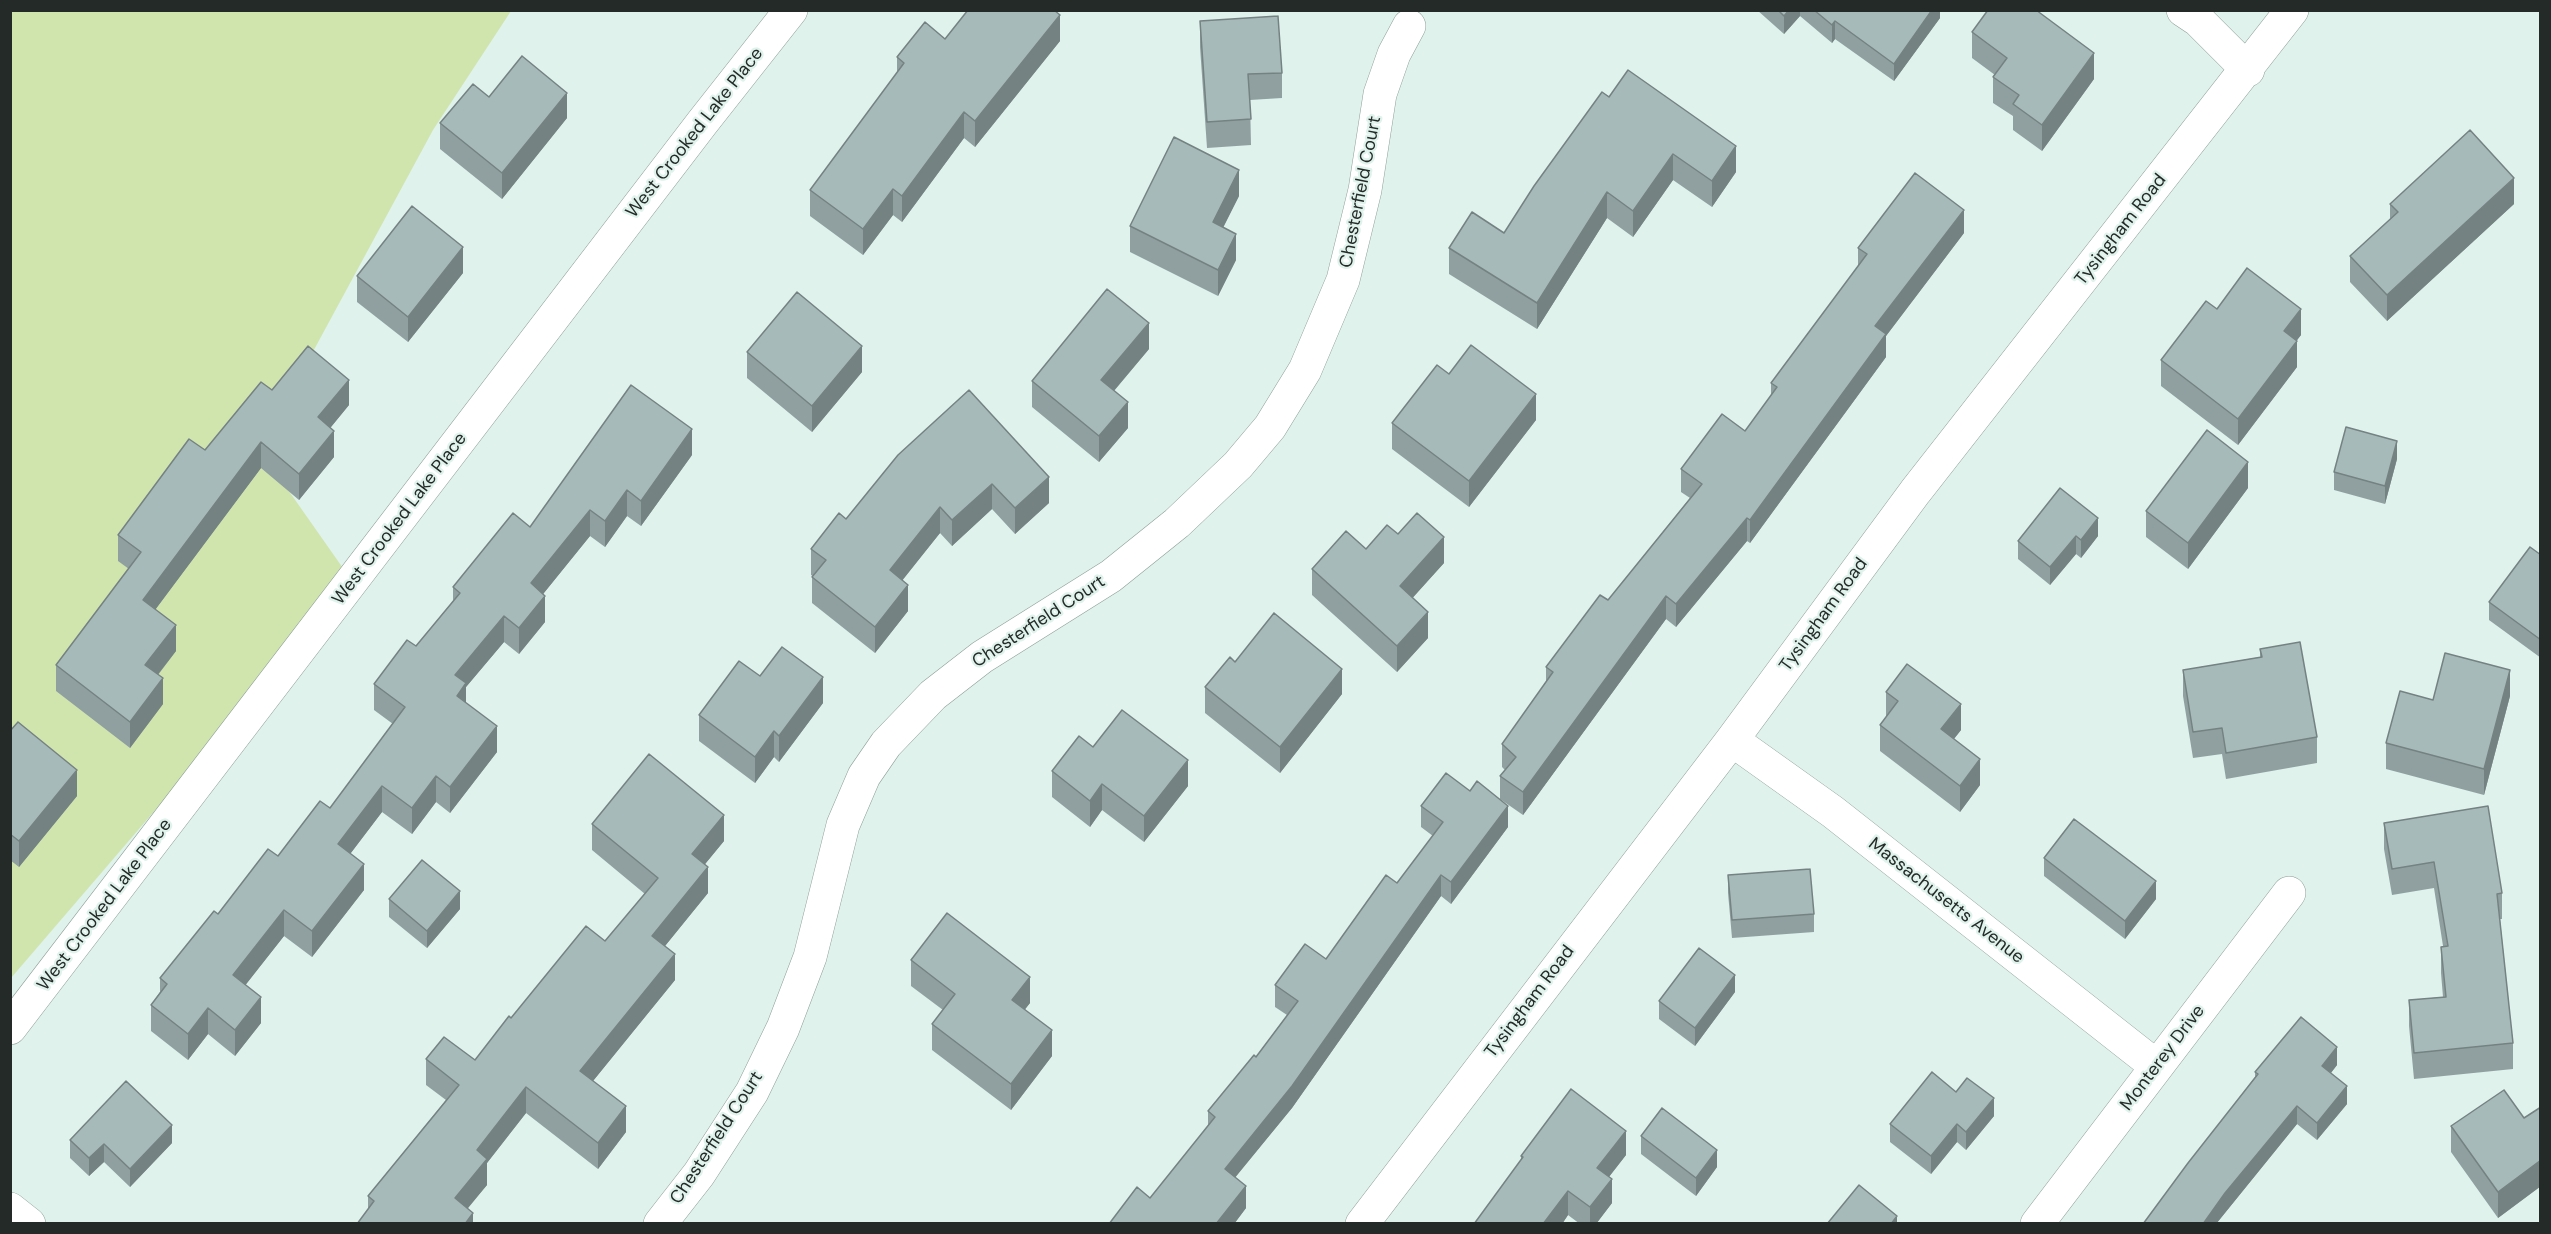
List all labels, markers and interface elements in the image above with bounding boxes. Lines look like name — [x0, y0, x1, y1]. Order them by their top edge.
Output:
street label: West Crooked Lake Place — [622, 44, 768, 222]
street label: Chesterfield Court — [1336, 114, 1386, 270]
street label: Tysingham Road — [2071, 170, 2171, 290]
street label: West Crooked Lake Place — [328, 429, 472, 609]
street label: Tysingham Road — [1776, 554, 1872, 676]
street label: Chesterfield Court — [969, 571, 1109, 673]
street label: West Crooked Lake Place — [33, 815, 177, 995]
street label: Massachusetts Avenue — [1864, 833, 2028, 969]
street label: Tysingham Road — [1481, 941, 1579, 1063]
street label: Monterey Drive — [2116, 1001, 2210, 1115]
street label: Chesterfield Court — [666, 1068, 768, 1208]

